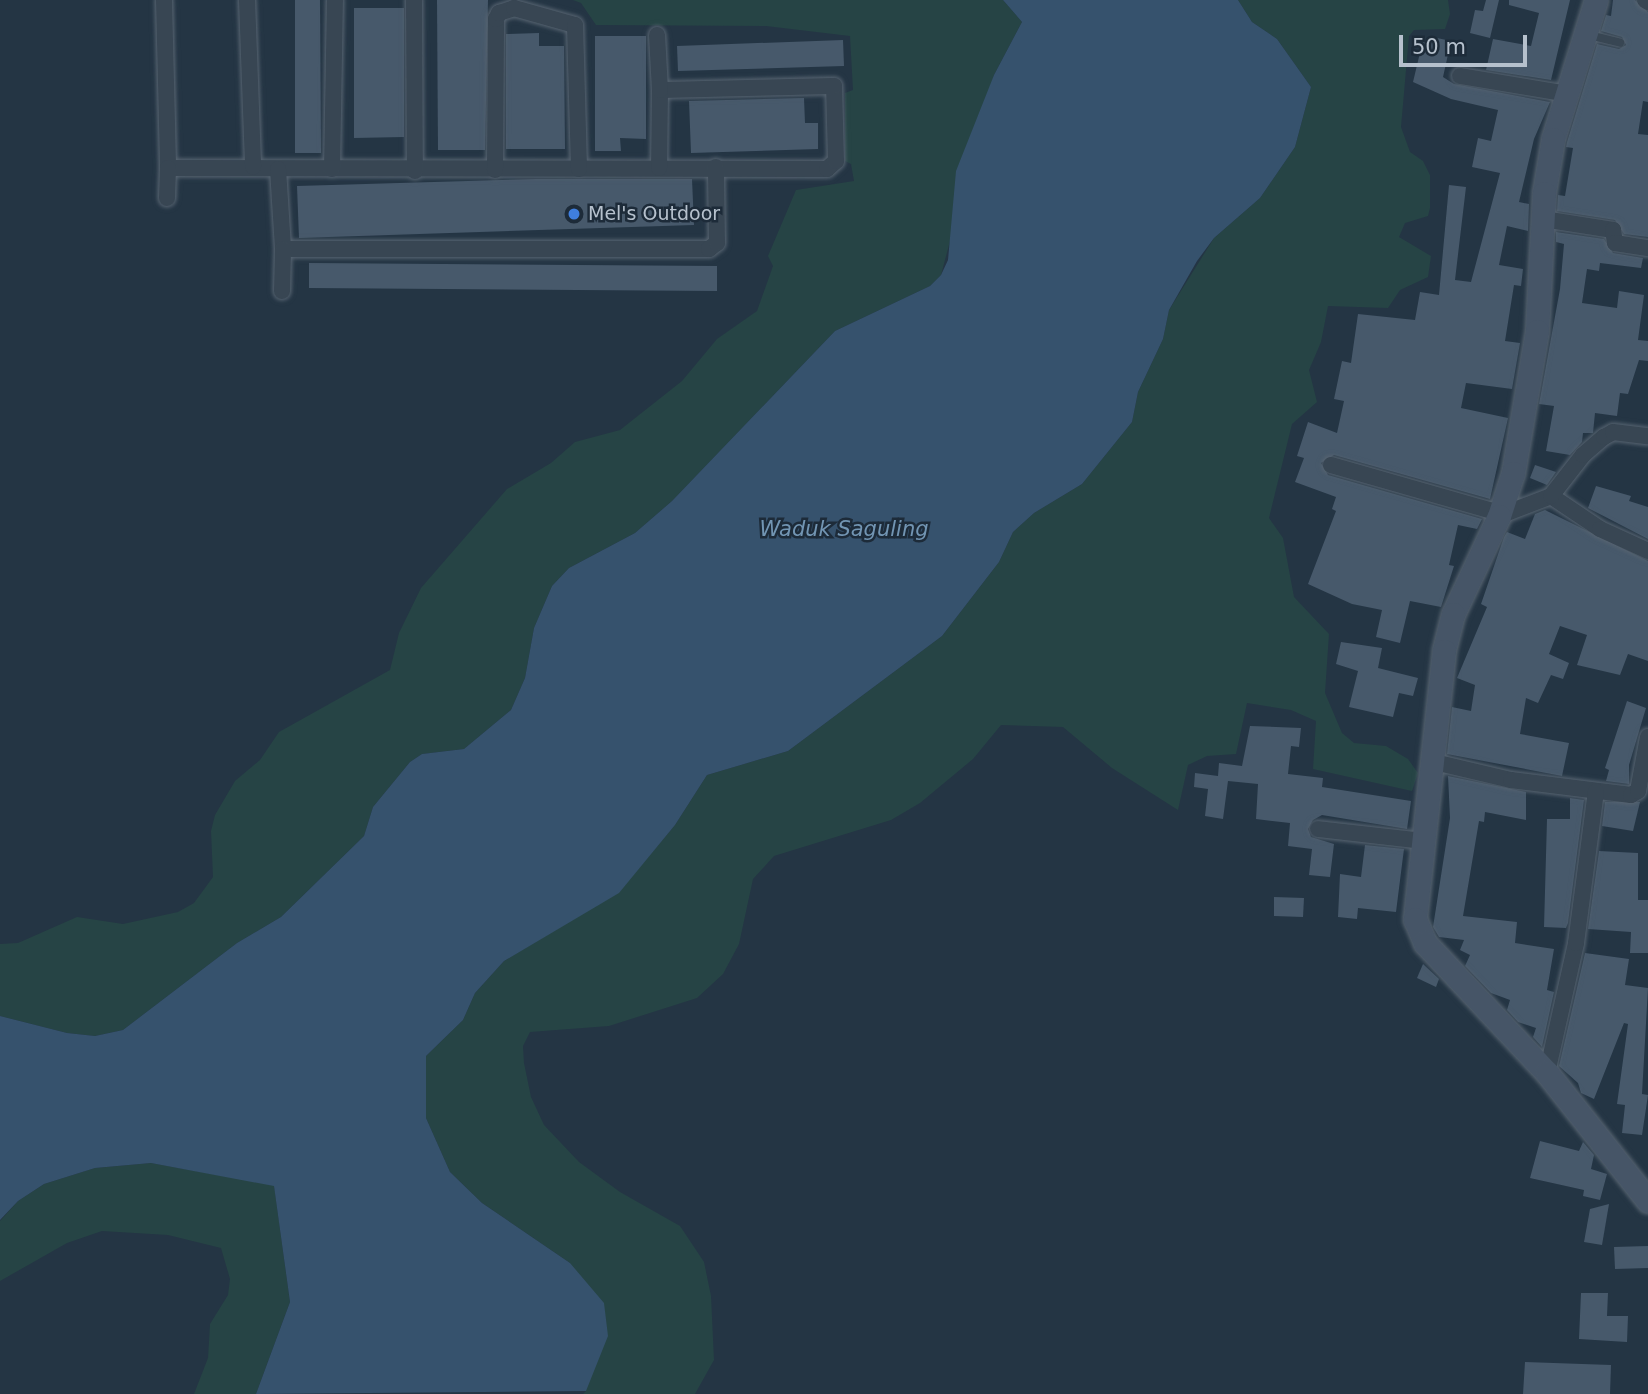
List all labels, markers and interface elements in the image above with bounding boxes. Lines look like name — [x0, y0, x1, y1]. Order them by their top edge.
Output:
scale bar — [1403, 21, 1531, 65]
text: 50 m — [1412, 35, 1466, 59]
place label: Mel's Outdoor — [588, 203, 720, 225]
marker: Mel's Outdoor — [566, 206, 582, 222]
water label: Waduk Saguling — [759, 516, 929, 542]

